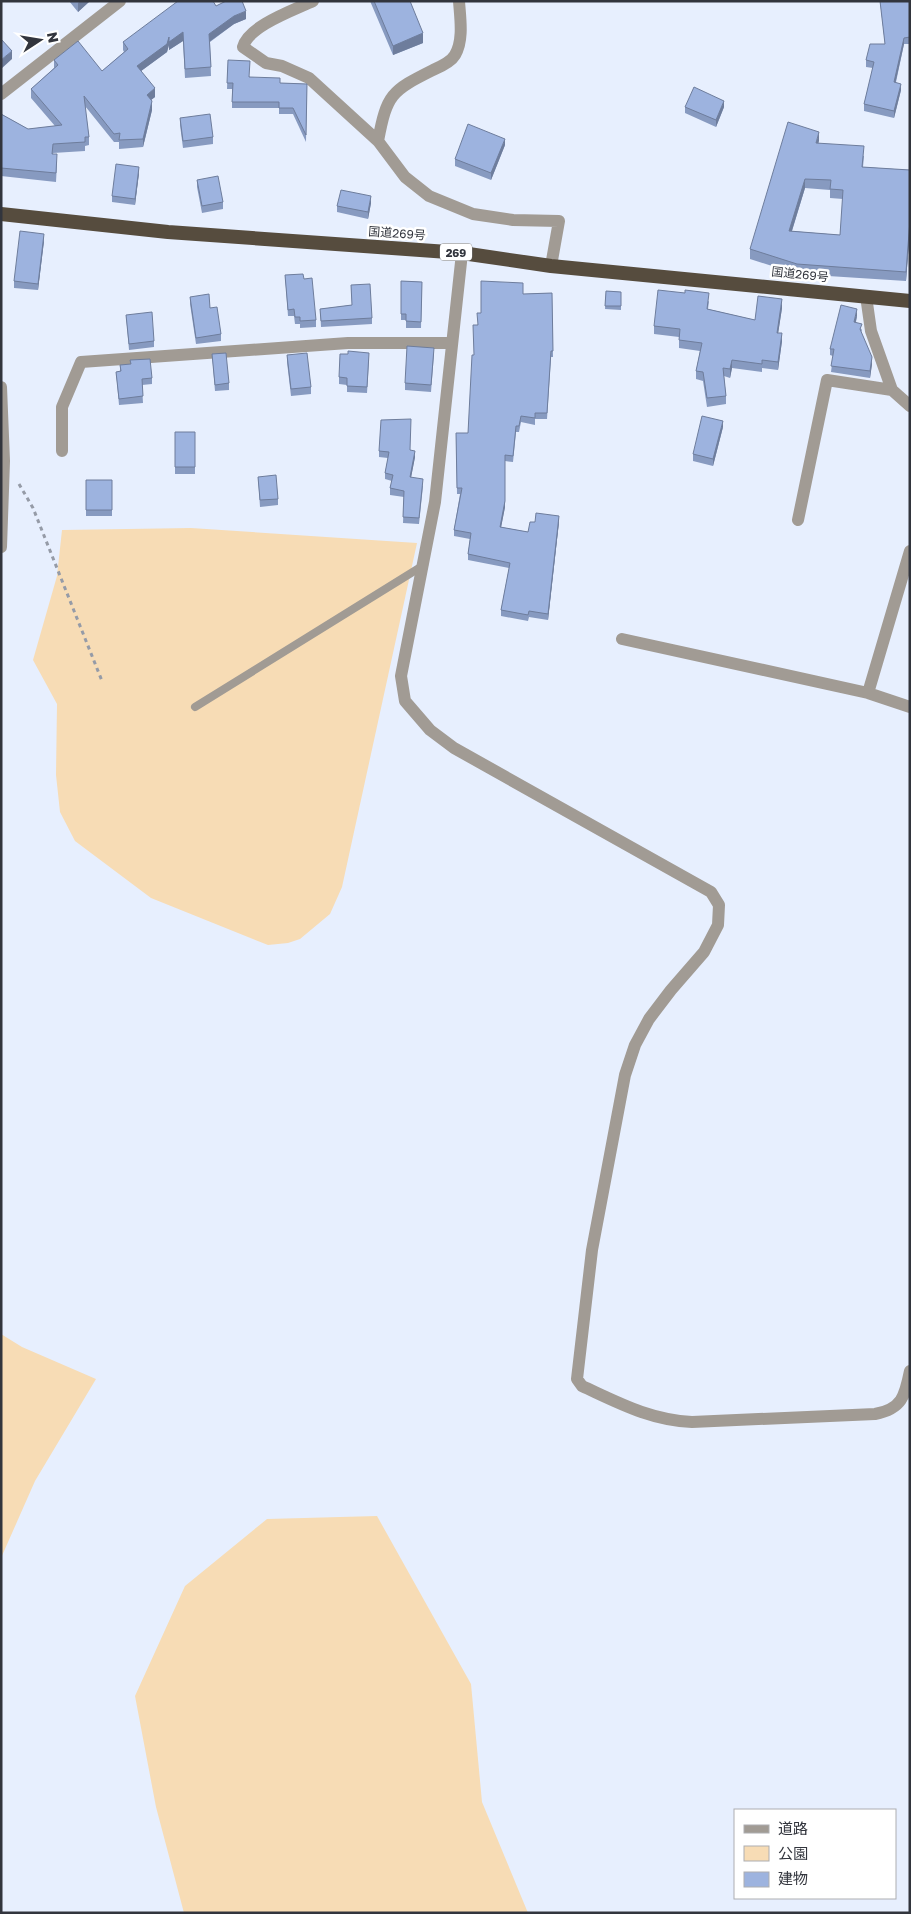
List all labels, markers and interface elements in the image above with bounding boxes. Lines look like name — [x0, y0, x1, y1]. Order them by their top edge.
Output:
north arrow — [15, 15, 65, 65]
text: N — [44, 30, 63, 44]
street label: 国道269号 — [368, 224, 426, 242]
road number: 269 — [440, 243, 472, 260]
street label: 国道269号 — [771, 264, 829, 284]
legend — [734, 1809, 896, 1899]
text: 道路 — [778, 1819, 808, 1837]
text: 公園 — [778, 1844, 808, 1862]
text: 建物 — [778, 1869, 808, 1887]

